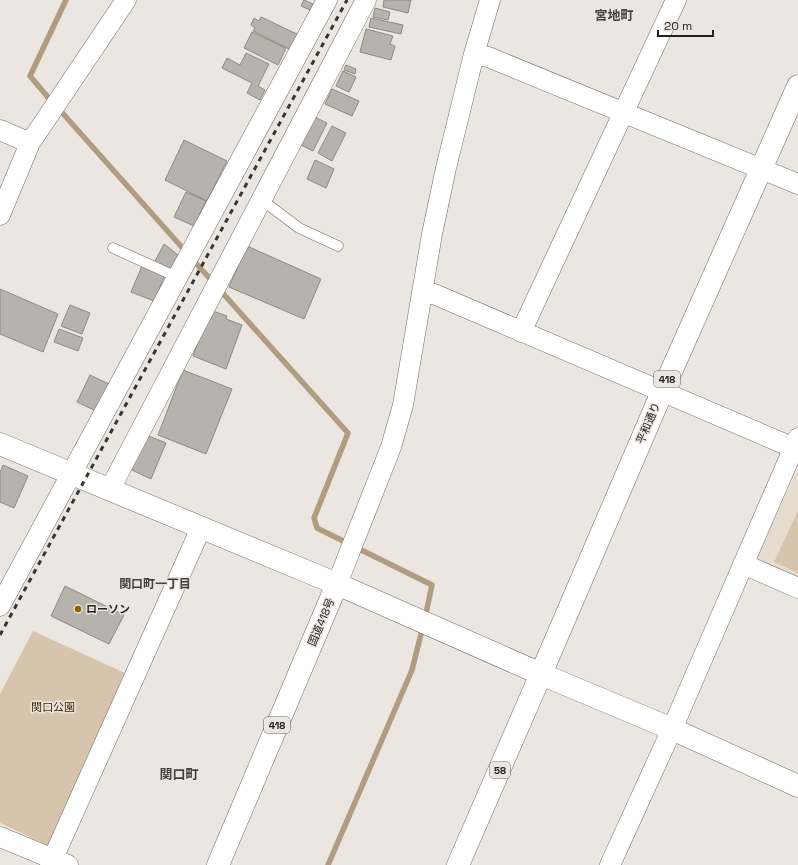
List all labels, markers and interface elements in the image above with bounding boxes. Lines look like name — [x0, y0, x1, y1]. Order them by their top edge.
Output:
district label: 宮地町 — [594, 7, 634, 24]
scale bar — [658, 12, 713, 38]
text: 20 m — [664, 18, 692, 34]
road number: 418 — [654, 371, 680, 387]
street label: 平和通り — [633, 400, 663, 446]
district label: 関口町一丁目 — [119, 576, 191, 592]
street label: 国道418号 — [305, 596, 337, 648]
place label: ローソン — [86, 602, 130, 616]
marker: ローソン — [73, 604, 83, 614]
park label: 関口公園 — [31, 700, 75, 714]
road number: 418 — [264, 717, 290, 733]
road number: 58 — [490, 762, 510, 778]
district label: 関口町 — [159, 766, 199, 783]

